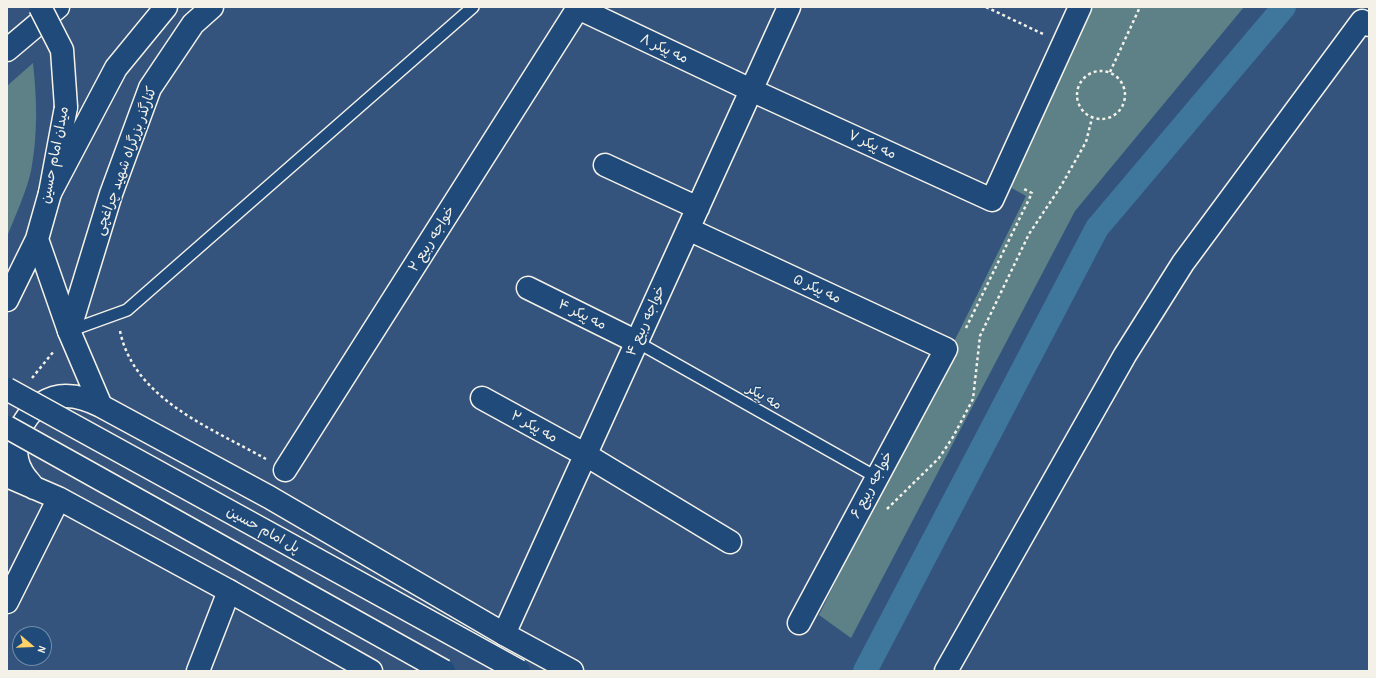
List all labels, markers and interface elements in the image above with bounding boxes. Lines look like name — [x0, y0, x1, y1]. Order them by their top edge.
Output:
street label: مه پیکر ۸ — [637, 31, 691, 67]
street label: کنارگذر بزرگراه شهید چراغچی — [91, 84, 161, 238]
street label: میدان امام حسین — [37, 105, 73, 205]
street label: مه پیکر ۷ — [845, 127, 899, 163]
street label: خواجه ربیع ۲ — [405, 203, 459, 275]
street label: مه پیکر ۵ — [790, 271, 844, 307]
street label: خواجه ربیع ۴ — [623, 283, 669, 359]
street label: مه پیکر ۴ — [555, 296, 609, 334]
street label: مه پیکر — [743, 380, 785, 414]
street label: مه پیکر ۲ — [508, 407, 560, 447]
street label: خواجه ربیع ۶ — [847, 449, 897, 521]
street label: پل امام حسین — [224, 503, 302, 557]
north arrow — [12, 626, 52, 666]
text: N — [35, 645, 50, 655]

